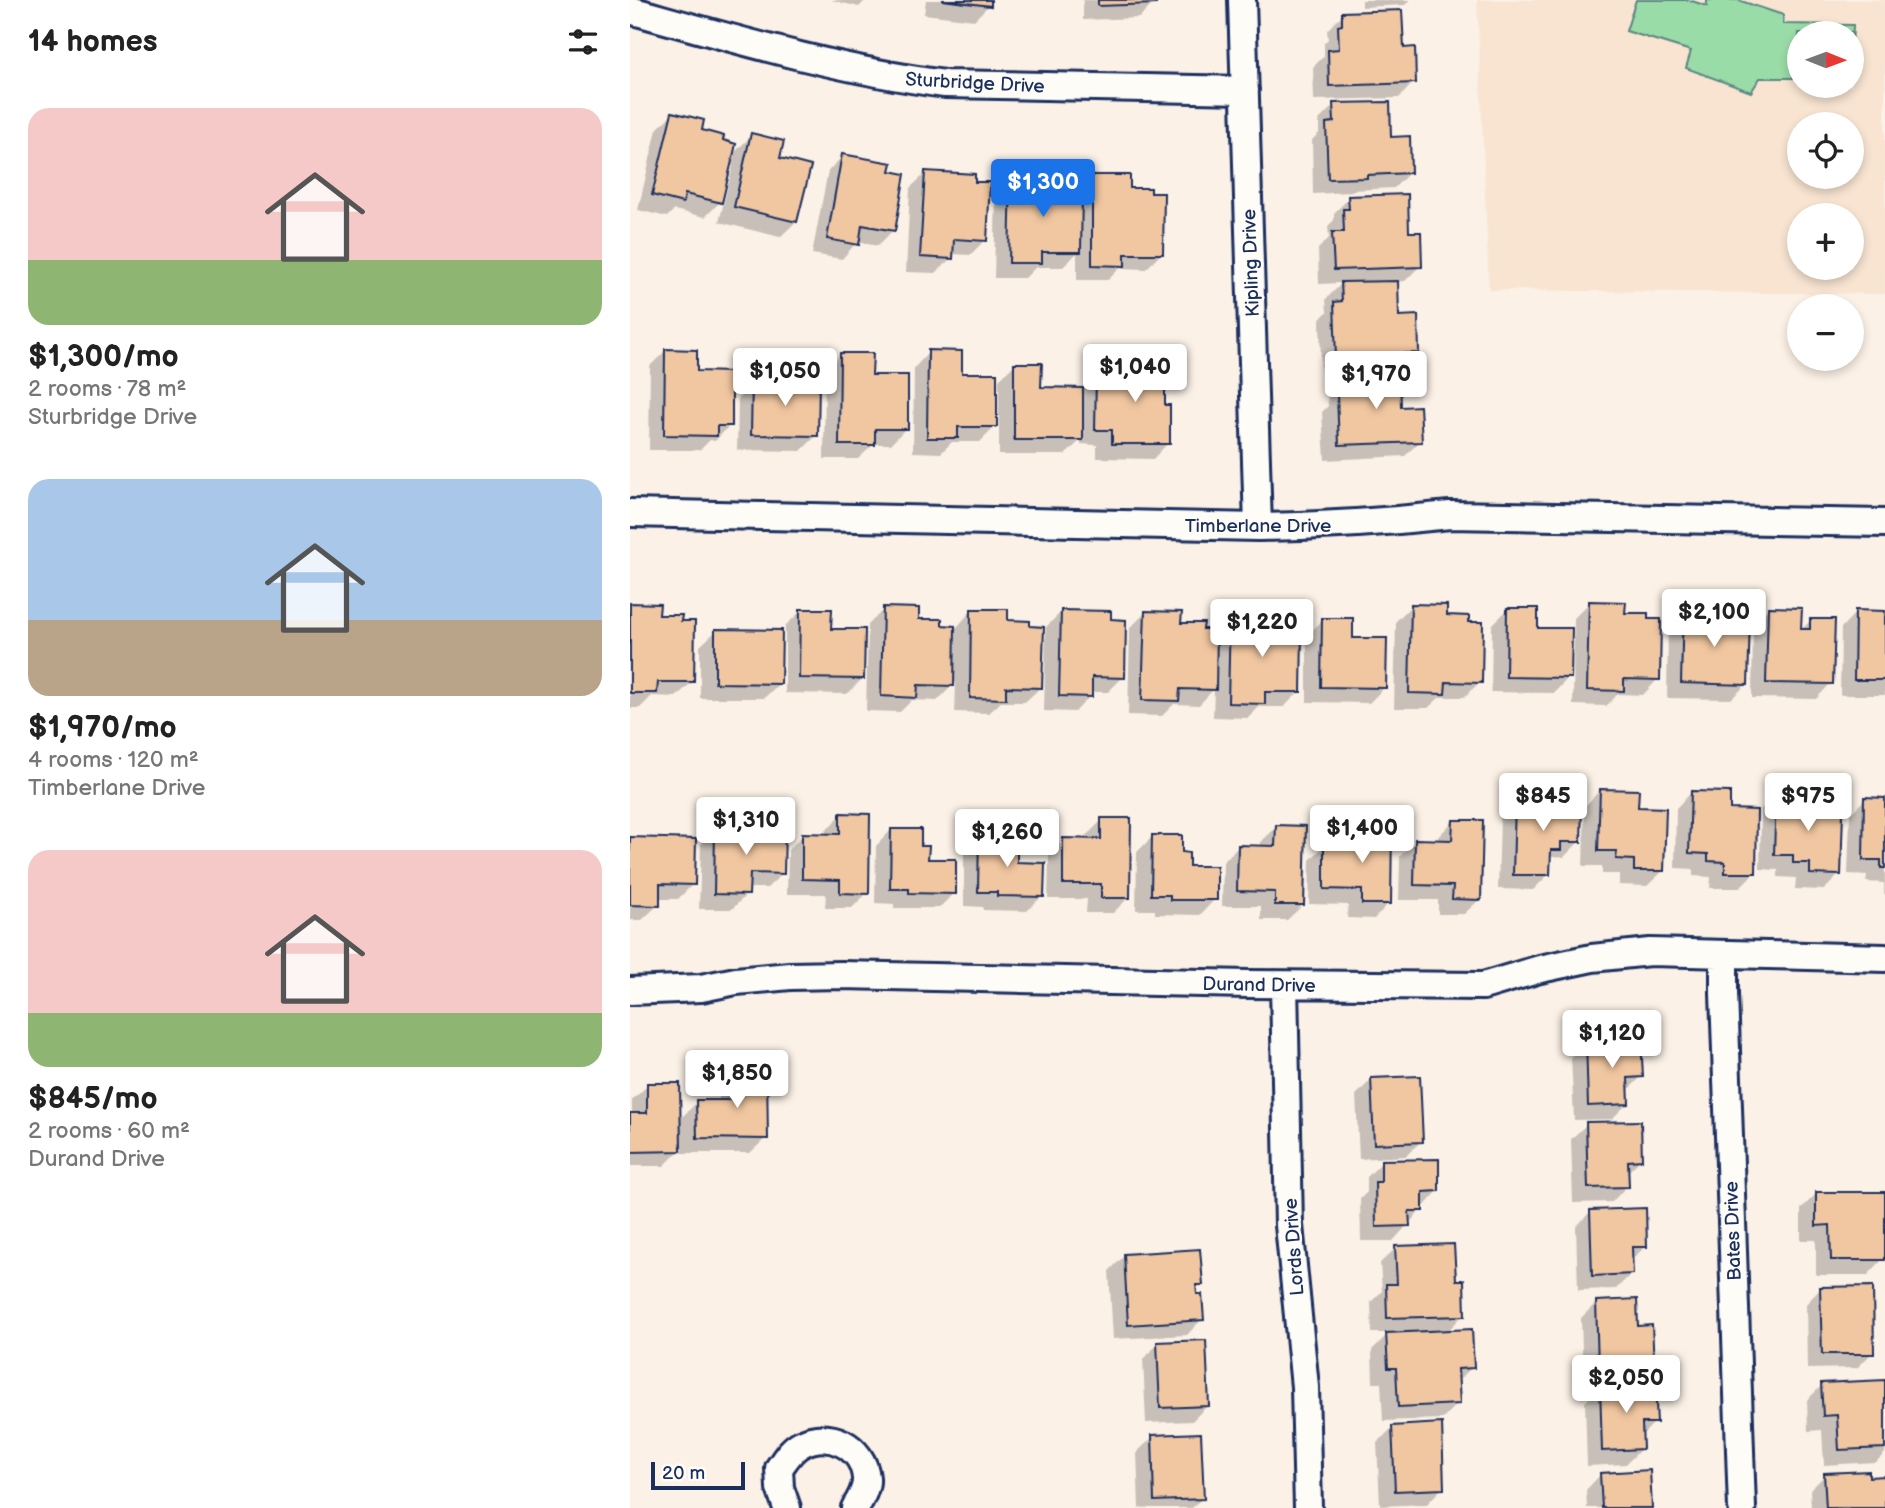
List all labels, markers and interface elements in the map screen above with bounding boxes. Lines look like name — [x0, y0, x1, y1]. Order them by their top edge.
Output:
north arrow — [1787, 21, 1864, 98]
map controls — [1787, 21, 1864, 371]
icon: filters — [564, 23, 602, 61]
text: 14 homes — [28, 24, 157, 60]
street label: Sturbridge Drive — [905, 68, 1045, 99]
button: locate — [1787, 112, 1864, 189]
icon: home — [252, 154, 378, 280]
pin: $1,300 — [986, 160, 1100, 219]
text: $1,300 — [1007, 168, 1079, 196]
button: + — [1787, 203, 1864, 280]
street label: Kipling Drive — [1238, 209, 1265, 317]
button: − — [1787, 294, 1864, 371]
text: $1,300/mo — [28, 339, 179, 375]
pin: $1,040 — [1078, 344, 1192, 404]
pin: $1,050 — [728, 348, 842, 408]
pin: $1,970 — [1319, 352, 1433, 411]
text: $1,040 — [1099, 353, 1171, 381]
text: $1,050 — [749, 357, 821, 385]
text: $1,970 — [1341, 360, 1411, 388]
text: 2 rooms · 78 m² — [28, 375, 186, 403]
text: Sturbridge Drive — [28, 403, 197, 431]
street label: Timberlane Drive — [1185, 515, 1331, 538]
icon: home — [252, 525, 378, 651]
pin: $2,100 — [1657, 590, 1771, 649]
text: $2,100 — [1678, 598, 1750, 626]
pin: $1,220 — [1205, 600, 1319, 659]
text: $1,220 — [1226, 608, 1298, 636]
text: $1,970/mo — [28, 710, 177, 746]
text: 4 rooms · 120 m² — [28, 746, 199, 774]
text: Timberlane Drive — [28, 774, 205, 802]
pin: $845 — [1502, 774, 1584, 833]
pin: $975 — [1767, 774, 1849, 833]
text: $845 — [1515, 782, 1571, 810]
text: $975 — [1781, 782, 1835, 810]
pin: $1,310 — [689, 798, 803, 857]
text: $1,310 — [712, 806, 780, 834]
pin: $1,400 — [1305, 806, 1419, 865]
pin: $1,260 — [950, 810, 1064, 869]
text: $1,400 — [1326, 814, 1398, 842]
text: $1,260 — [971, 818, 1043, 846]
icon: home — [252, 896, 378, 1022]
street label: Durand Drive — [1202, 973, 1316, 998]
pin: $1,120 — [1555, 1010, 1669, 1070]
text: $1,120 — [1578, 1019, 1646, 1047]
pin: $1,850 — [680, 1050, 794, 1110]
text: $1,850 — [701, 1059, 773, 1087]
text: $845/mo — [28, 1081, 158, 1117]
text: 2 rooms · 60 m² — [28, 1117, 190, 1145]
text: Durand Drive — [28, 1145, 165, 1173]
street label: Bates Drive — [1720, 1181, 1747, 1281]
street label: Lords Drive — [1280, 1197, 1309, 1296]
pin: $2,050 — [1569, 1356, 1683, 1415]
text: $2,050 — [1588, 1364, 1664, 1392]
scale bar — [651, 1459, 746, 1491]
text: 20 m — [662, 1462, 705, 1485]

